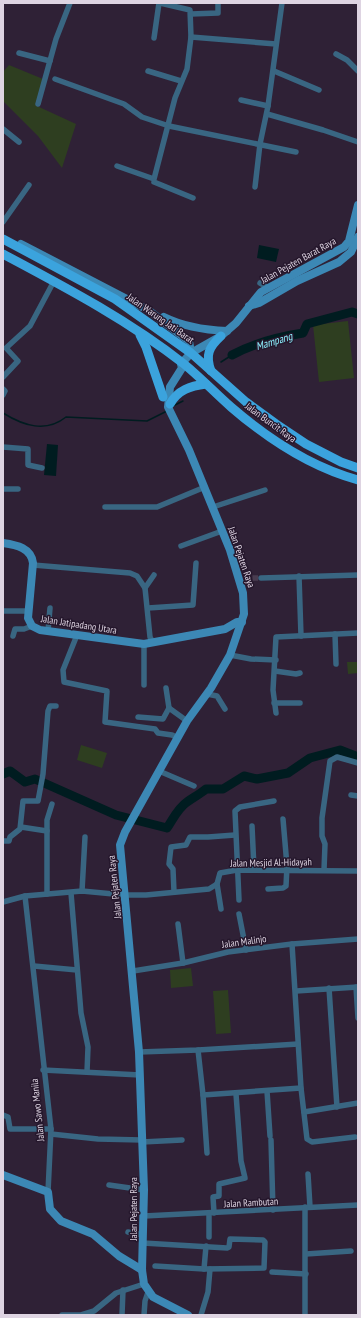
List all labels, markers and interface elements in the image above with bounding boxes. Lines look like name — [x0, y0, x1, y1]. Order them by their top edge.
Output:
street label: Jalan Pejaten Barat Raya — [258, 234, 338, 287]
street label: Jalan Warung Jati Barat — [124, 290, 197, 347]
water label: Mampang — [254, 328, 295, 353]
street label: Jalan Buncit Raya — [242, 399, 299, 445]
street label: Jalan Pejaten Raya — [225, 524, 258, 589]
street label: Jalan Jatipadang Utara — [39, 612, 118, 637]
street label: Jalan Pejaten Raya — [105, 855, 124, 920]
street label: Jalan Mesjid Al-Hidayah — [229, 855, 312, 870]
street label: Jalan Malinjo — [220, 932, 267, 951]
street label: Jalan Sawo Manila — [28, 1078, 47, 1143]
street label: Jalan Pejaten Raya — [127, 1177, 140, 1242]
street label: Jalan Rambutan — [223, 1195, 279, 1210]

